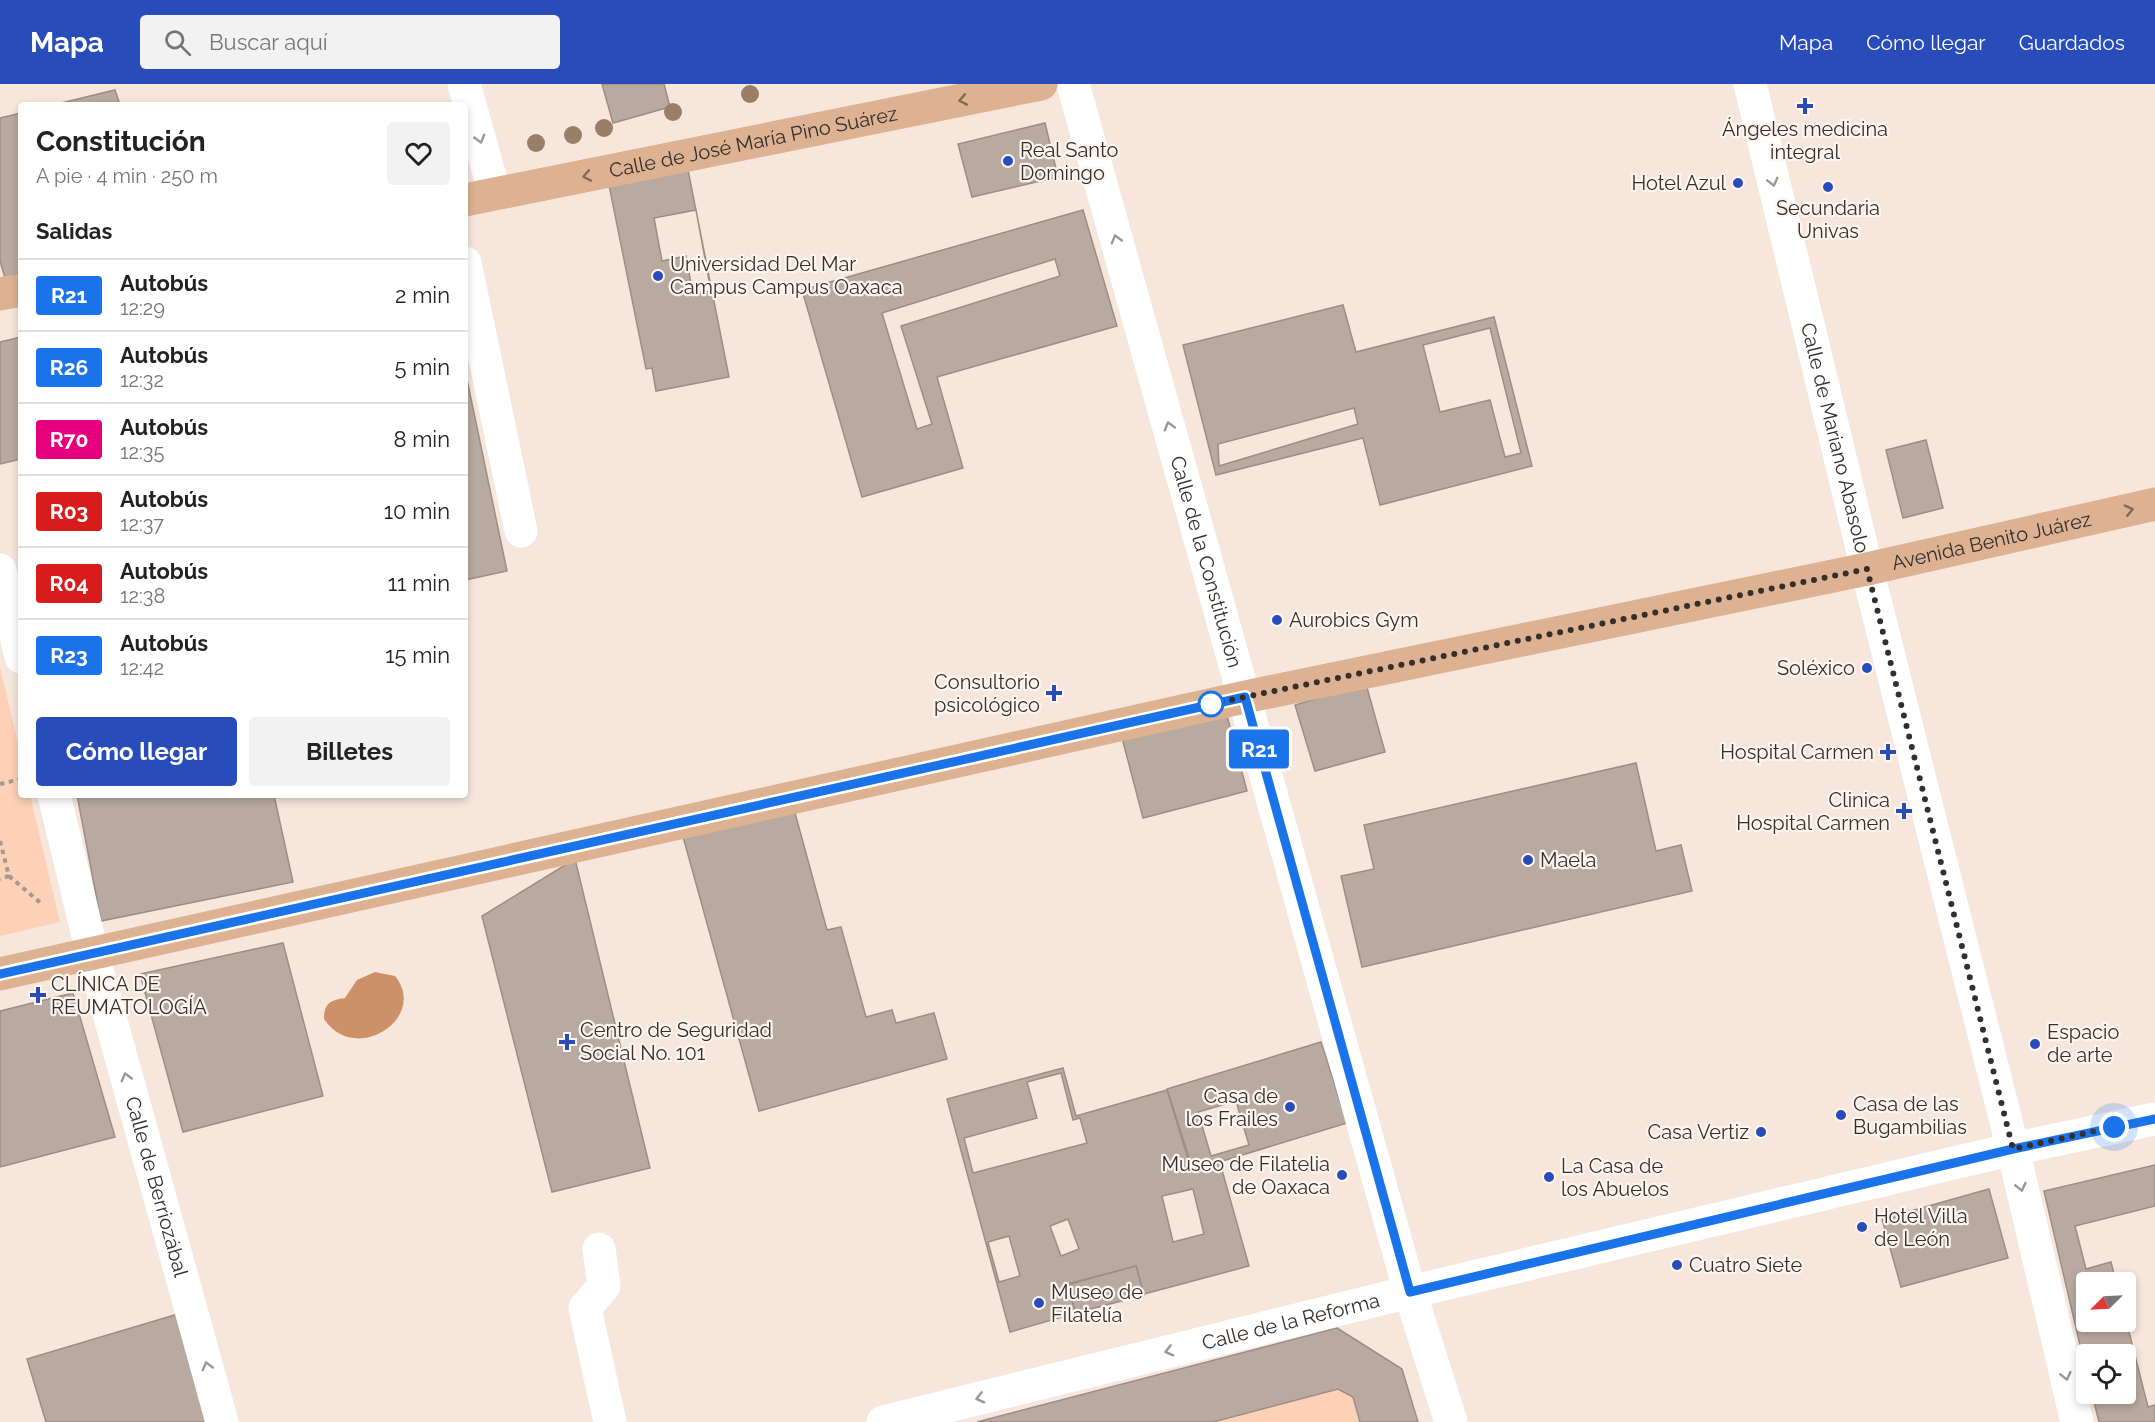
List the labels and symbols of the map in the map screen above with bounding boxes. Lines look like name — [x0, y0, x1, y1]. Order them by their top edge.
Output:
one-way arrow — [958, 93, 968, 106]
marker: Ángeles medicina integral — [1796, 97, 1814, 115]
street label: Calle de José María Pino Suárez — [607, 101, 900, 183]
place label: Ángeles medicina integral — [1722, 117, 1888, 164]
one-way arrow — [473, 133, 485, 144]
place label: Real Santo Domingo — [1020, 138, 1118, 185]
marker: Real Santo Domingo — [1001, 154, 1015, 168]
one-way arrow — [582, 168, 592, 181]
place label: Hotel Azul — [1631, 171, 1727, 195]
marker: Hotel Azul — [1731, 176, 1745, 190]
one-way arrow — [1766, 177, 1779, 187]
marker: Secundaria Univas — [1821, 180, 1835, 194]
place label: Secundaria Univas — [1776, 196, 1880, 243]
one-way arrow — [1111, 234, 1124, 244]
place label: Universidad Del Mar Campus Campus Oaxaca — [670, 252, 903, 299]
marker: Universidad Del Mar Campus Campus Oaxaca — [651, 269, 665, 283]
street label: Calle de Mariano Abasolo — [1796, 320, 1875, 556]
one-way arrow — [1164, 422, 1176, 432]
street label: Calle de la Constitución — [1165, 453, 1247, 670]
one-way arrow — [2124, 504, 2134, 517]
street label: Avenida Benito Juárez — [1889, 507, 2094, 575]
place label: Aurobics Gym — [1289, 608, 1419, 632]
marker: Aurobics Gym — [1270, 613, 1284, 627]
place label: Soléxico — [1777, 656, 1855, 680]
marker: Soléxico — [1860, 661, 1874, 675]
place label: Consultorio psicológico — [934, 670, 1040, 717]
marker: Consultorio psicológico — [1045, 684, 1063, 702]
unlabelled marker — [1198, 691, 1224, 717]
line badge: R21 — [1224, 730, 1294, 768]
place label: Hospital Carmen — [1720, 740, 1874, 764]
marker: Hospital Carmen — [1879, 743, 1897, 761]
place label: Clinica Hospital Carmen — [1736, 788, 1890, 835]
marker: Clinica Hospital Carmen — [1895, 802, 1913, 820]
place label: Maela — [1540, 848, 1596, 872]
marker: Maela — [1521, 853, 1535, 867]
place label: CLÍNICA DE REUMATOLOGÍA — [51, 972, 207, 1019]
marker: CLÍNICA DE REUMATOLOGÍA — [29, 986, 47, 1004]
place label: Centro de Seguridad Social No. 101 — [580, 1018, 772, 1065]
place label: Espacio de arte — [2047, 1020, 2119, 1067]
marker: Centro de Seguridad Social No. 101 — [558, 1033, 576, 1051]
marker: Espacio de arte — [2028, 1037, 2042, 1051]
one-way arrow — [121, 1072, 134, 1082]
place label: Casa de los Frailes — [1186, 1084, 1278, 1131]
place label: Casa de las Bugambilias — [1853, 1092, 1967, 1139]
street label: Calle de Berriozábal — [120, 1094, 193, 1280]
marker: Casa de los Frailes — [1283, 1100, 1297, 1114]
marker: Casa de las Bugambilias — [1834, 1108, 1848, 1122]
your location — [2099, 1112, 2129, 1142]
place label: Casa Vertiz — [1647, 1120, 1749, 1144]
marker: Casa Vertiz — [1754, 1125, 1768, 1139]
place label: Museo de Filatelia de Oaxaca — [1162, 1152, 1330, 1199]
place label: La Casa de los Abuelos — [1561, 1154, 1669, 1201]
marker: Museo de Filatelia de Oaxaca — [1335, 1168, 1349, 1182]
marker: La Casa de los Abuelos — [1542, 1170, 1556, 1184]
one-way arrow — [2014, 1181, 2027, 1191]
place label: Hotel Villa de León — [1874, 1204, 1968, 1251]
marker: Hotel Villa de León — [1855, 1220, 1869, 1234]
place label: Cuatro Siete — [1689, 1253, 1802, 1277]
marker: Cuatro Siete — [1670, 1258, 1684, 1272]
north arrow — [2076, 1272, 2136, 1332]
place label: Museo de Filatelía — [1051, 1280, 1143, 1327]
street label: Calle de la Reforma — [1200, 1288, 1382, 1355]
marker: Museo de Filatelía — [1032, 1296, 1046, 1310]
one-way arrow — [1165, 1344, 1175, 1357]
one-way arrow — [201, 1361, 214, 1371]
one-way arrow — [2059, 1371, 2072, 1381]
one-way arrow — [975, 1390, 985, 1403]

